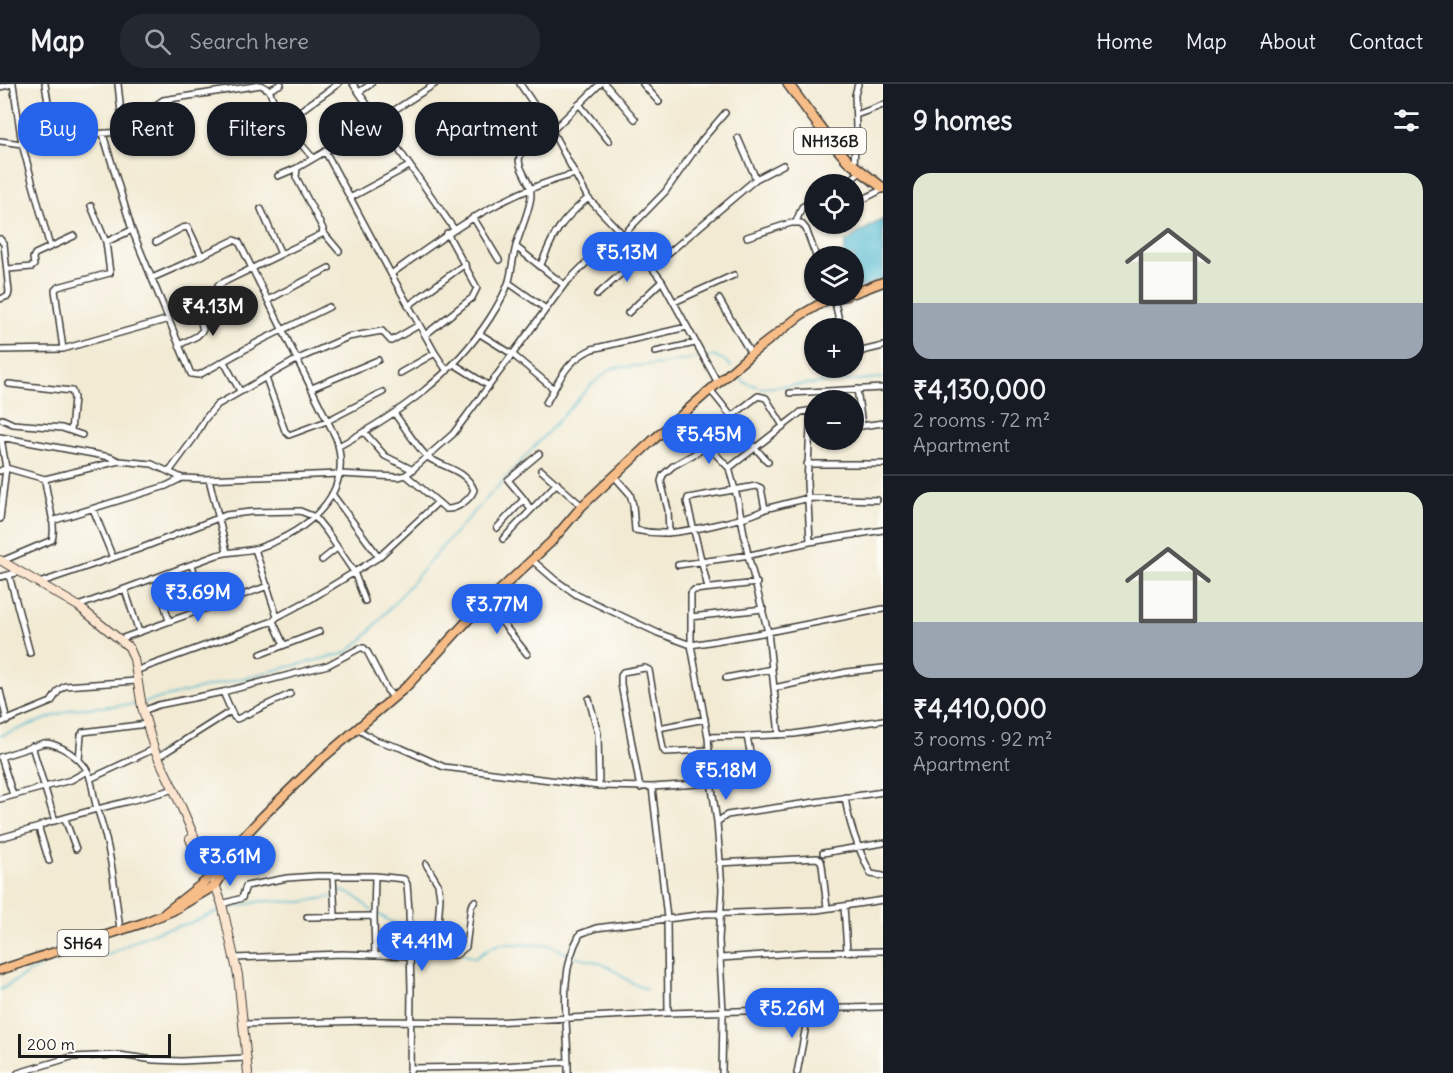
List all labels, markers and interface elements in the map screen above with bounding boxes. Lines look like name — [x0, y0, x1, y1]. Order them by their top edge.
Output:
search box — [120, 14, 540, 68]
text: Map — [30, 23, 84, 59]
icon: search — [141, 25, 174, 58]
text: Search here — [189, 27, 309, 55]
text: Home — [1096, 28, 1153, 55]
text: Map — [1186, 28, 1227, 55]
text: About — [1260, 28, 1316, 55]
text: Contact — [1349, 28, 1423, 55]
chip: Buy — [18, 102, 98, 156]
chip: Rent — [110, 102, 195, 156]
chip: Filters — [207, 102, 307, 156]
chip: New — [319, 102, 403, 156]
chip: Apartment — [415, 102, 559, 156]
text: 9 homes — [913, 104, 1012, 137]
icon: filters — [1390, 104, 1423, 137]
road number: NH136B — [794, 128, 866, 154]
map controls — [804, 174, 864, 450]
button: locate — [804, 174, 864, 234]
icon: home — [1114, 212, 1222, 320]
pin: ₹5.13M — [578, 232, 676, 283]
text: ₹5.13M — [596, 239, 658, 264]
button: layers — [804, 246, 864, 306]
pin: ₹4.13M — [164, 286, 262, 337]
text: ₹4.13M — [182, 293, 244, 318]
button: + — [804, 318, 864, 378]
text: ₹4,130,000 — [913, 373, 1046, 406]
button: − — [804, 390, 864, 450]
text: 2 rooms · 72 m² — [913, 407, 1050, 432]
pin: ₹5.45M — [660, 414, 758, 465]
text: ₹5.45M — [676, 421, 742, 446]
text: Apartment — [913, 432, 1010, 457]
icon: home — [1114, 531, 1222, 639]
pin: ₹3.69M — [149, 572, 247, 623]
text: ₹3.69M — [165, 579, 231, 604]
pin: ₹3.77M — [448, 584, 546, 635]
text: ₹3.77M — [466, 591, 528, 616]
text: ₹4,410,000 — [913, 692, 1047, 725]
text: 3 rooms · 92 m² — [913, 726, 1052, 751]
pin: ₹5.18M — [677, 750, 775, 801]
text: Apartment — [913, 751, 1010, 776]
text: ₹5.18M — [695, 757, 757, 782]
pin: ₹3.61M — [181, 836, 279, 887]
text: ₹3.61M — [199, 843, 261, 868]
pin: ₹4.41M — [373, 921, 471, 972]
text: ₹4.41M — [391, 928, 453, 953]
road number: SH64 — [58, 930, 109, 956]
pin: ₹5.26M — [743, 988, 841, 1039]
text: ₹5.26M — [759, 995, 825, 1020]
scale bar — [18, 1031, 171, 1058]
text: 200 m — [27, 1034, 75, 1054]

